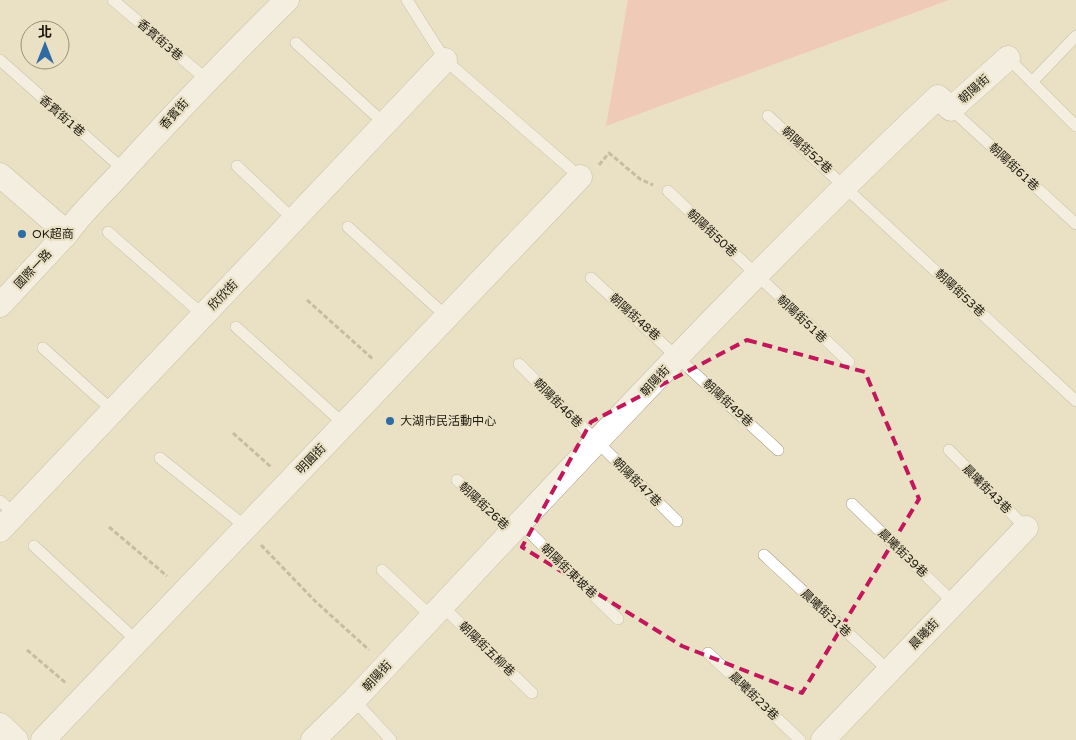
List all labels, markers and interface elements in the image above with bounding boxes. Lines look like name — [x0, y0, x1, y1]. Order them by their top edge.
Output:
street label: 香賓街3巷 — [134, 16, 186, 64]
north arrow — [20, 20, 70, 70]
text: 北 — [38, 24, 52, 41]
street label: 朝陽街 — [956, 72, 992, 106]
street label: 香賓街1巷 — [36, 92, 88, 140]
street label: 香賓街 — [157, 96, 191, 132]
street label: 朝陽街52巷 — [779, 124, 835, 176]
street label: 朝陽街61巷 — [986, 140, 1042, 194]
street label: 朝陽街50巷 — [684, 206, 740, 260]
place label: OK超商 — [32, 227, 74, 241]
marker: OK超商 — [16, 228, 28, 240]
street label: 國際一路 — [12, 247, 54, 291]
street label: 朝陽街53巷 — [932, 266, 988, 320]
street label: 欣欣街 — [205, 277, 241, 313]
street label: 朝陽街48巷 — [607, 291, 663, 343]
street label: 朝陽街51巷 — [774, 292, 830, 346]
street label: 朝陽街 — [638, 363, 672, 399]
street label: 朝陽街46巷 — [531, 376, 585, 430]
street label: 朝陽街49巷 — [700, 376, 756, 430]
place label: 大湖市民活動中心 — [400, 414, 496, 428]
marker: 大湖市民活動中心 — [384, 415, 396, 427]
street label: 明圓街 — [293, 441, 329, 477]
street label: 朝陽街47巷 — [610, 455, 664, 509]
street label: 晨曦街43巷 — [960, 462, 1014, 516]
street label: 朝陽街26巷 — [456, 479, 512, 533]
street label: 晨曦街39巷 — [875, 526, 931, 580]
street label: 朝陽街東坡巷 — [538, 541, 600, 601]
street label: 晨曦街31巷 — [798, 586, 854, 640]
street label: 晨曦街 — [906, 616, 942, 652]
street label: 朝陽街五柳巷 — [456, 619, 518, 679]
street label: 朝陽街 — [360, 658, 394, 694]
street label: 晨曦街23巷 — [726, 669, 782, 723]

